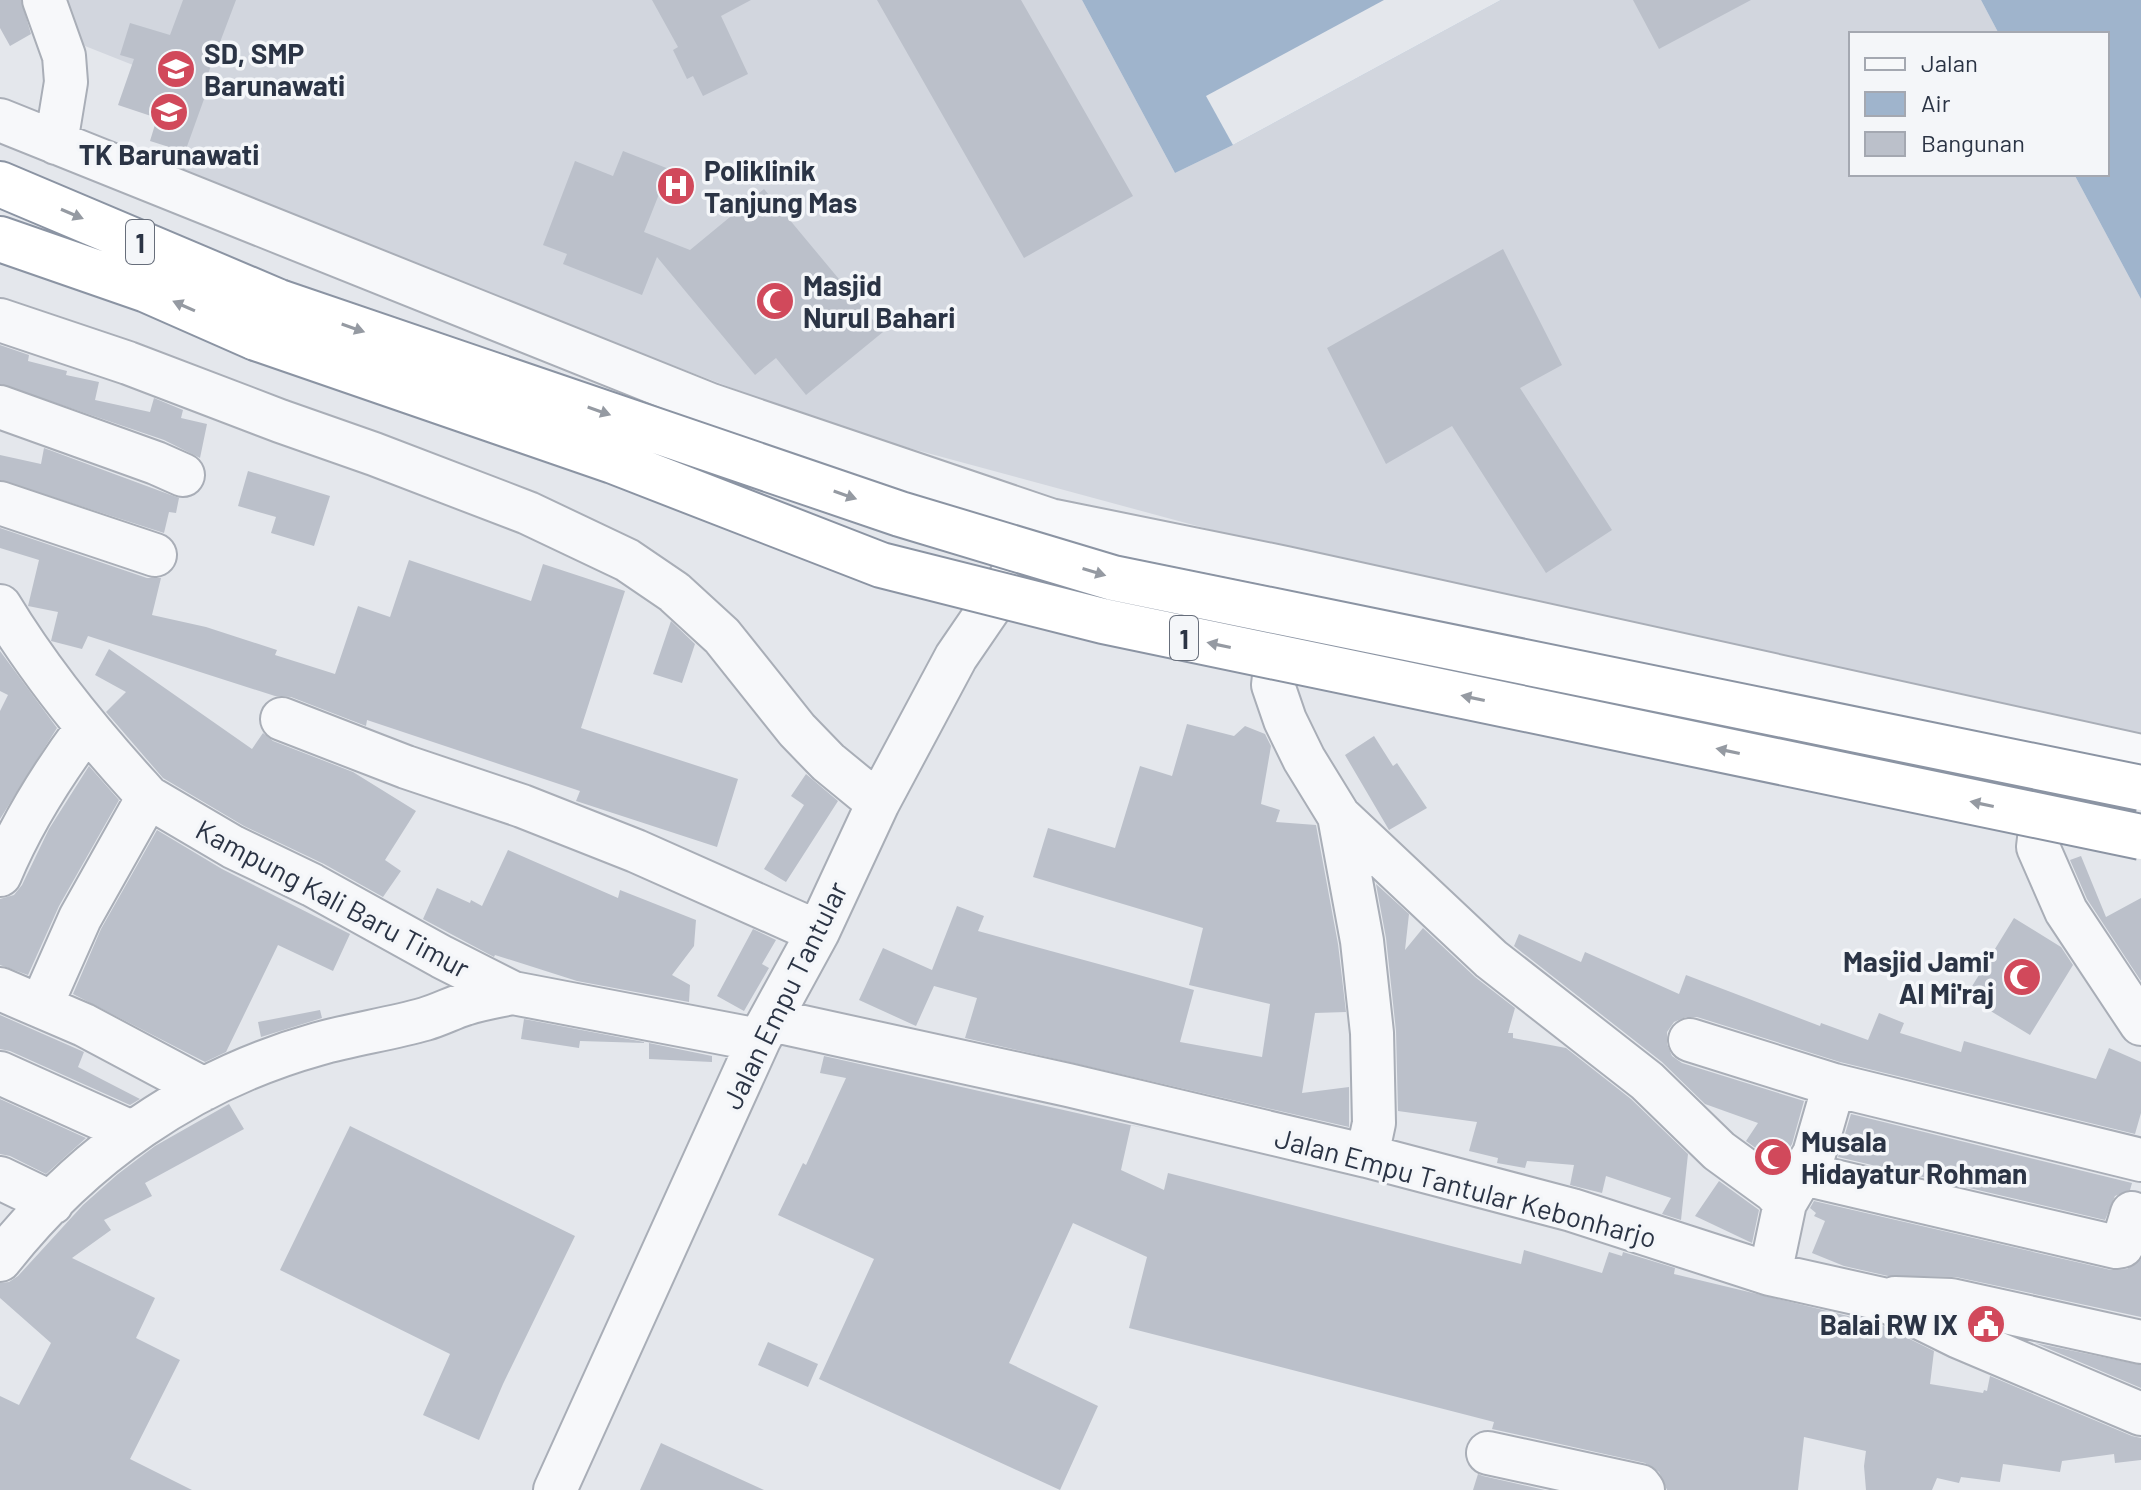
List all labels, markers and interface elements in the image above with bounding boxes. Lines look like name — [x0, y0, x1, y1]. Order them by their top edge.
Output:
legend — [1849, 32, 2109, 176]
place label: SD, SMP Barunawati — [204, 36, 345, 102]
school or university icon: SD, SMP Barunawati — [155, 48, 197, 90]
text: Jalan — [1921, 48, 1978, 77]
text: Air — [1921, 88, 1951, 117]
school or university icon: TK Barunawati — [148, 91, 190, 133]
text: Bangunan — [1921, 128, 2025, 157]
place label: TK Barunawati — [79, 137, 259, 171]
place label: Poliklinik Tanjung Mas — [704, 153, 857, 219]
hospital icon: Poliklinik Tanjung Mas — [655, 165, 697, 207]
one-way arrow — [60, 208, 84, 221]
road number: 1 — [126, 220, 154, 264]
place label: Masjid Nurul Bahari — [803, 268, 955, 334]
mosque icon: Masjid Nurul Bahari — [754, 280, 796, 322]
one-way arrow — [173, 300, 196, 313]
one-way arrow — [341, 322, 365, 334]
one-way arrow — [587, 406, 611, 418]
one-way arrow — [834, 490, 858, 502]
one-way arrow — [1082, 566, 1106, 579]
road number: 1 — [1170, 616, 1198, 660]
one-way arrow — [1206, 638, 1231, 651]
one-way arrow — [1461, 691, 1486, 704]
one-way arrow — [1715, 744, 1740, 757]
one-way arrow — [1970, 797, 1995, 810]
street label: Kampung Kali Baru Timur — [190, 811, 476, 985]
street label: Jalan Empu Tantular — [714, 876, 854, 1114]
place label: Masjid Jami' Al Mi'raj — [1843, 944, 1994, 1010]
mosque icon: Masjid Jami' Al Mi'raj — [2001, 956, 2043, 998]
street label: Jalan Empu Tantular Kebonharjo — [1272, 1120, 1660, 1254]
place label: Musala Hidayatur Rohman — [1801, 1124, 2027, 1190]
mosque icon: Musala Hidayatur Rohman — [1752, 1136, 1794, 1178]
public building icon: Balai RW IX — [1965, 1303, 2007, 1345]
place label: Balai RW IX — [1820, 1307, 1958, 1341]

